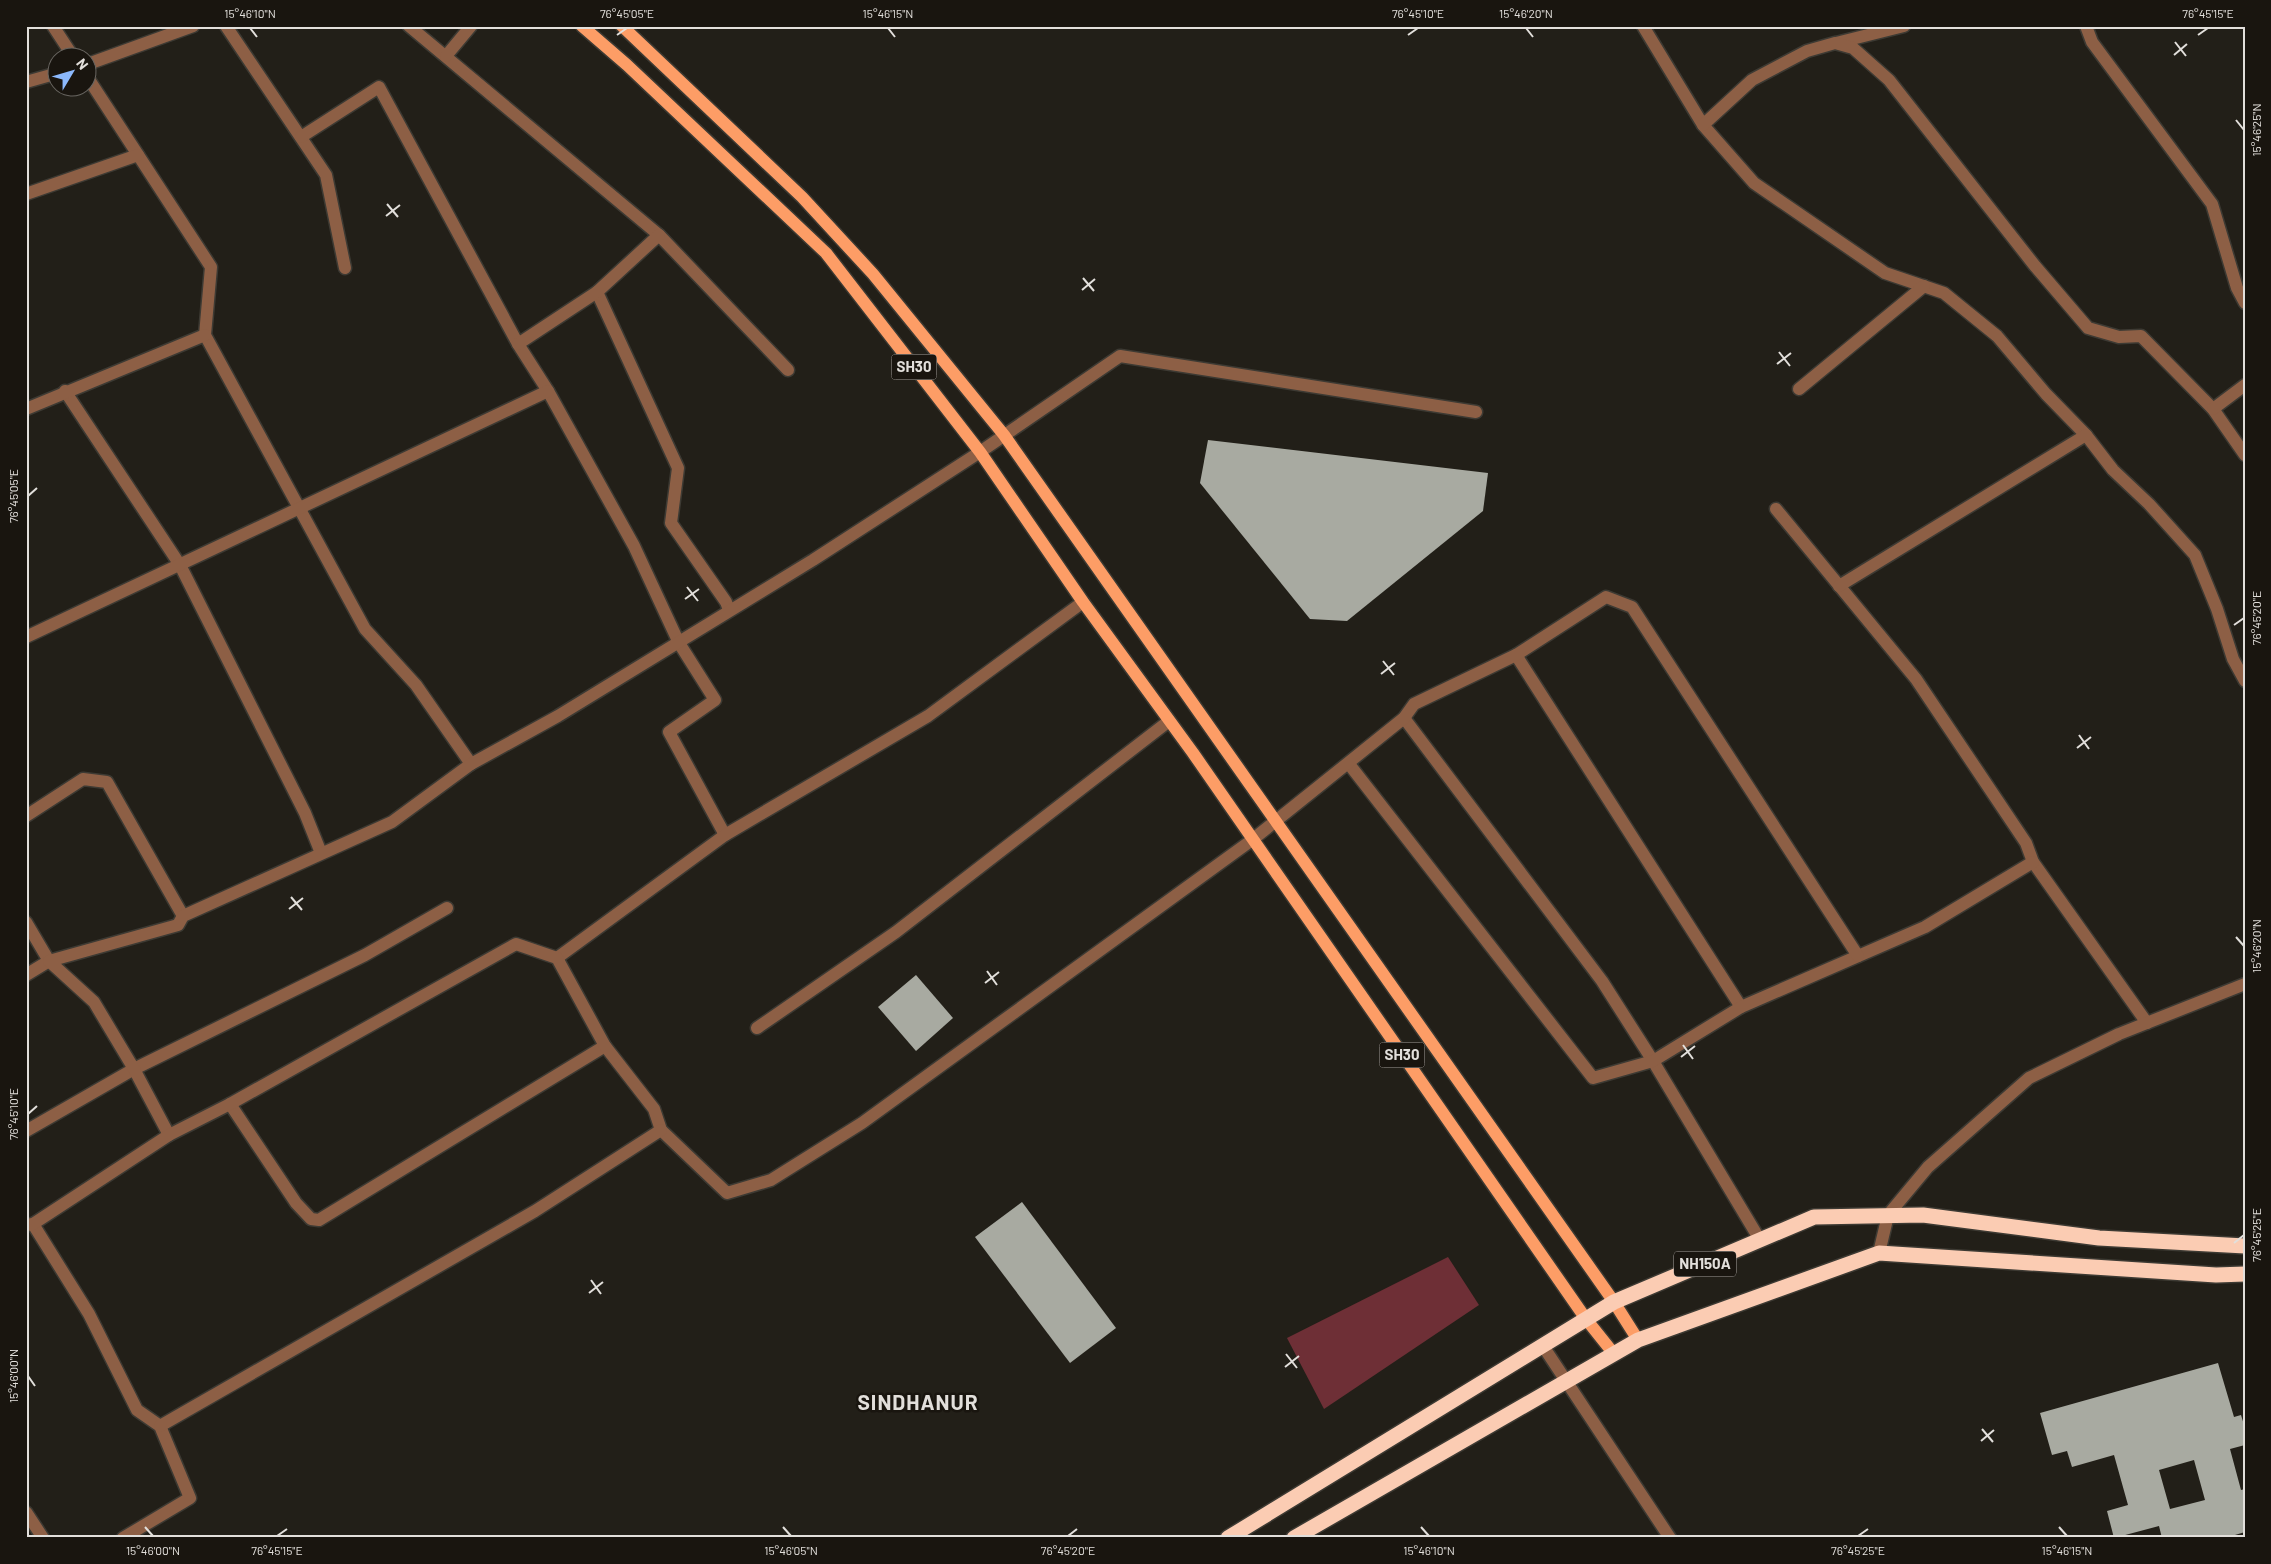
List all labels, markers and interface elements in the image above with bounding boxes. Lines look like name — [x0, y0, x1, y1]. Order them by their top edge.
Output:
text: 15°46'10"N — [224, 6, 276, 20]
text: 76°45'05"E — [600, 6, 654, 20]
text: 15°46'15"N — [863, 6, 913, 20]
text: 76°45'10"E — [1392, 6, 1444, 20]
text: 15°46'20"N — [1499, 6, 1553, 20]
text: 76°45'15"E — [2182, 6, 2234, 20]
north arrow — [48, 48, 98, 98]
text: N — [73, 55, 92, 73]
text: 15°46'25"N — [2249, 103, 2263, 157]
road number: SH30 — [892, 354, 936, 380]
text: 76°45'05"E — [6, 469, 20, 523]
text: 76°45'20"E — [2249, 591, 2263, 645]
text: 15°46'20"N — [2249, 919, 2263, 973]
road number: SH30 — [1380, 1042, 1424, 1068]
text: 76°45'10"E — [6, 1088, 20, 1140]
text: 76°45'25"E — [2249, 1208, 2263, 1262]
road number: NH150A — [1674, 1252, 1736, 1276]
text: 15°46'00"N — [6, 1349, 20, 1403]
district label: SINDHANUR — [857, 1389, 979, 1414]
text: 15°46'00"N — [126, 1543, 180, 1557]
text: 76°45'15"E — [251, 1543, 303, 1557]
text: 15°46'05"N — [764, 1543, 818, 1557]
text: 76°45'20"E — [1041, 1543, 1095, 1557]
text: 15°46'10"N — [1403, 1543, 1455, 1557]
text: 76°45'25"E — [1831, 1543, 1885, 1557]
text: 15°46'15"N — [2042, 1543, 2092, 1557]

